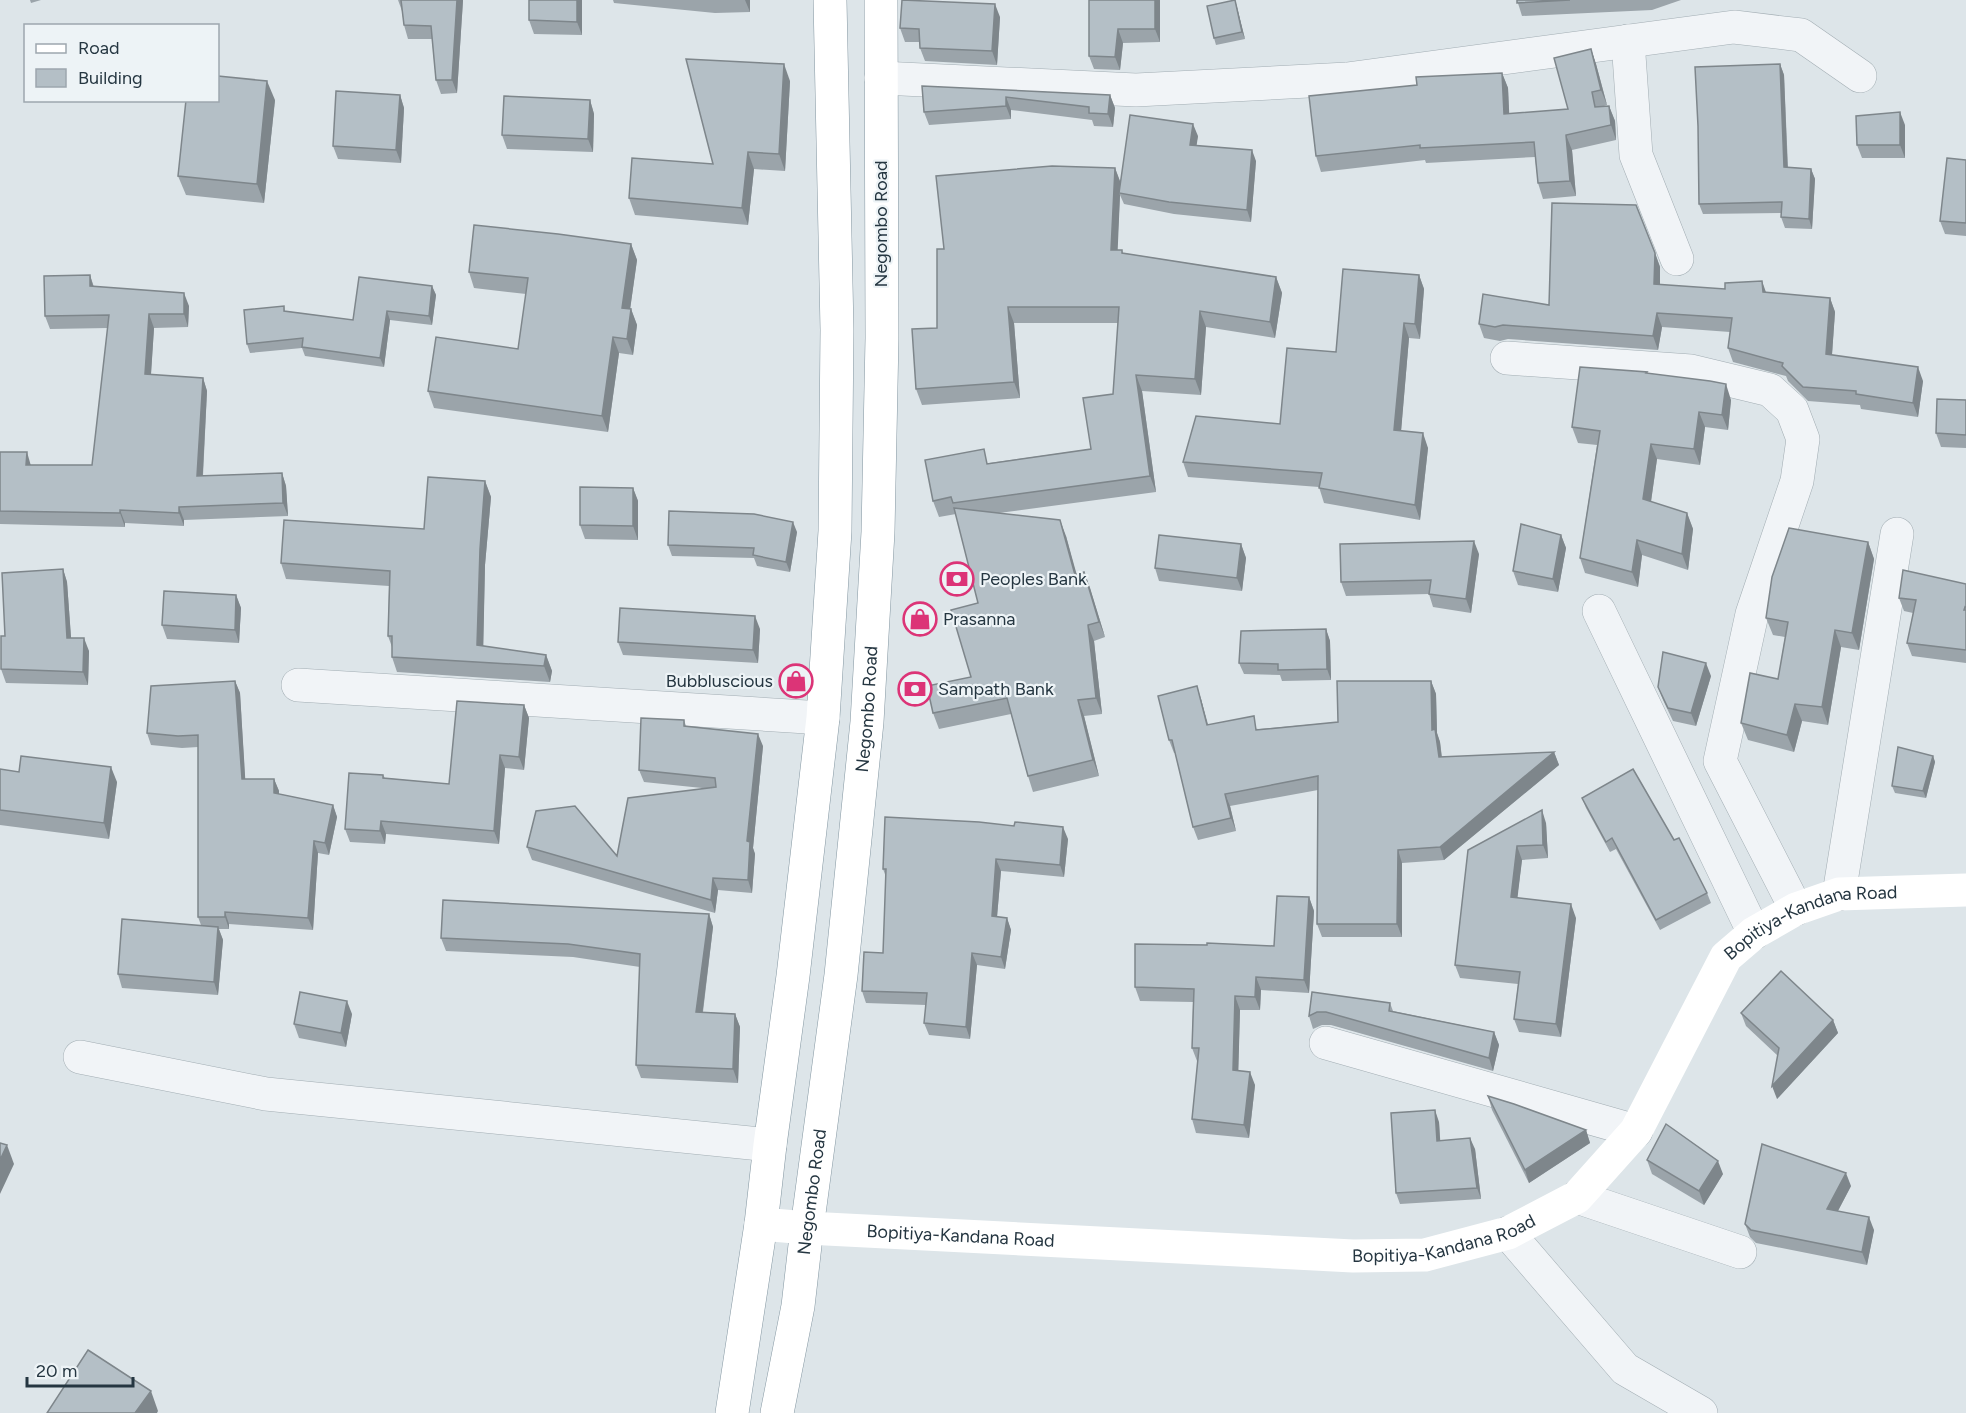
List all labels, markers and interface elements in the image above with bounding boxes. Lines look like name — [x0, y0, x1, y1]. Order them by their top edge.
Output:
legend — [24, 24, 219, 102]
text: Road — [78, 37, 119, 59]
text: Building — [78, 67, 143, 89]
street label: Negombo Road — [870, 161, 892, 287]
bank icon: Peoples Bank — [939, 561, 975, 597]
place label: Peoples Bank — [980, 568, 1087, 590]
shop icon: Prasanna — [902, 601, 938, 637]
place label: Prasanna — [943, 608, 1015, 630]
street label: Negombo Road — [851, 645, 882, 774]
shop icon: Bubbluscious — [778, 663, 814, 699]
place label: Bubbluscious — [666, 670, 773, 692]
bank icon: Sampath Bank — [897, 671, 933, 707]
place label: Sampath Bank — [938, 678, 1054, 700]
street label: Bopitiya-Kandana Road — [1719, 881, 1898, 965]
street label: Negombo Road — [793, 1127, 831, 1256]
street label: Bopitiya-Kandana Road — [1352, 1210, 1539, 1267]
street label: Bopitiya-Kandana Road — [866, 1220, 1055, 1252]
scale bar — [27, 1350, 134, 1388]
text: 20 m — [36, 1360, 77, 1382]

